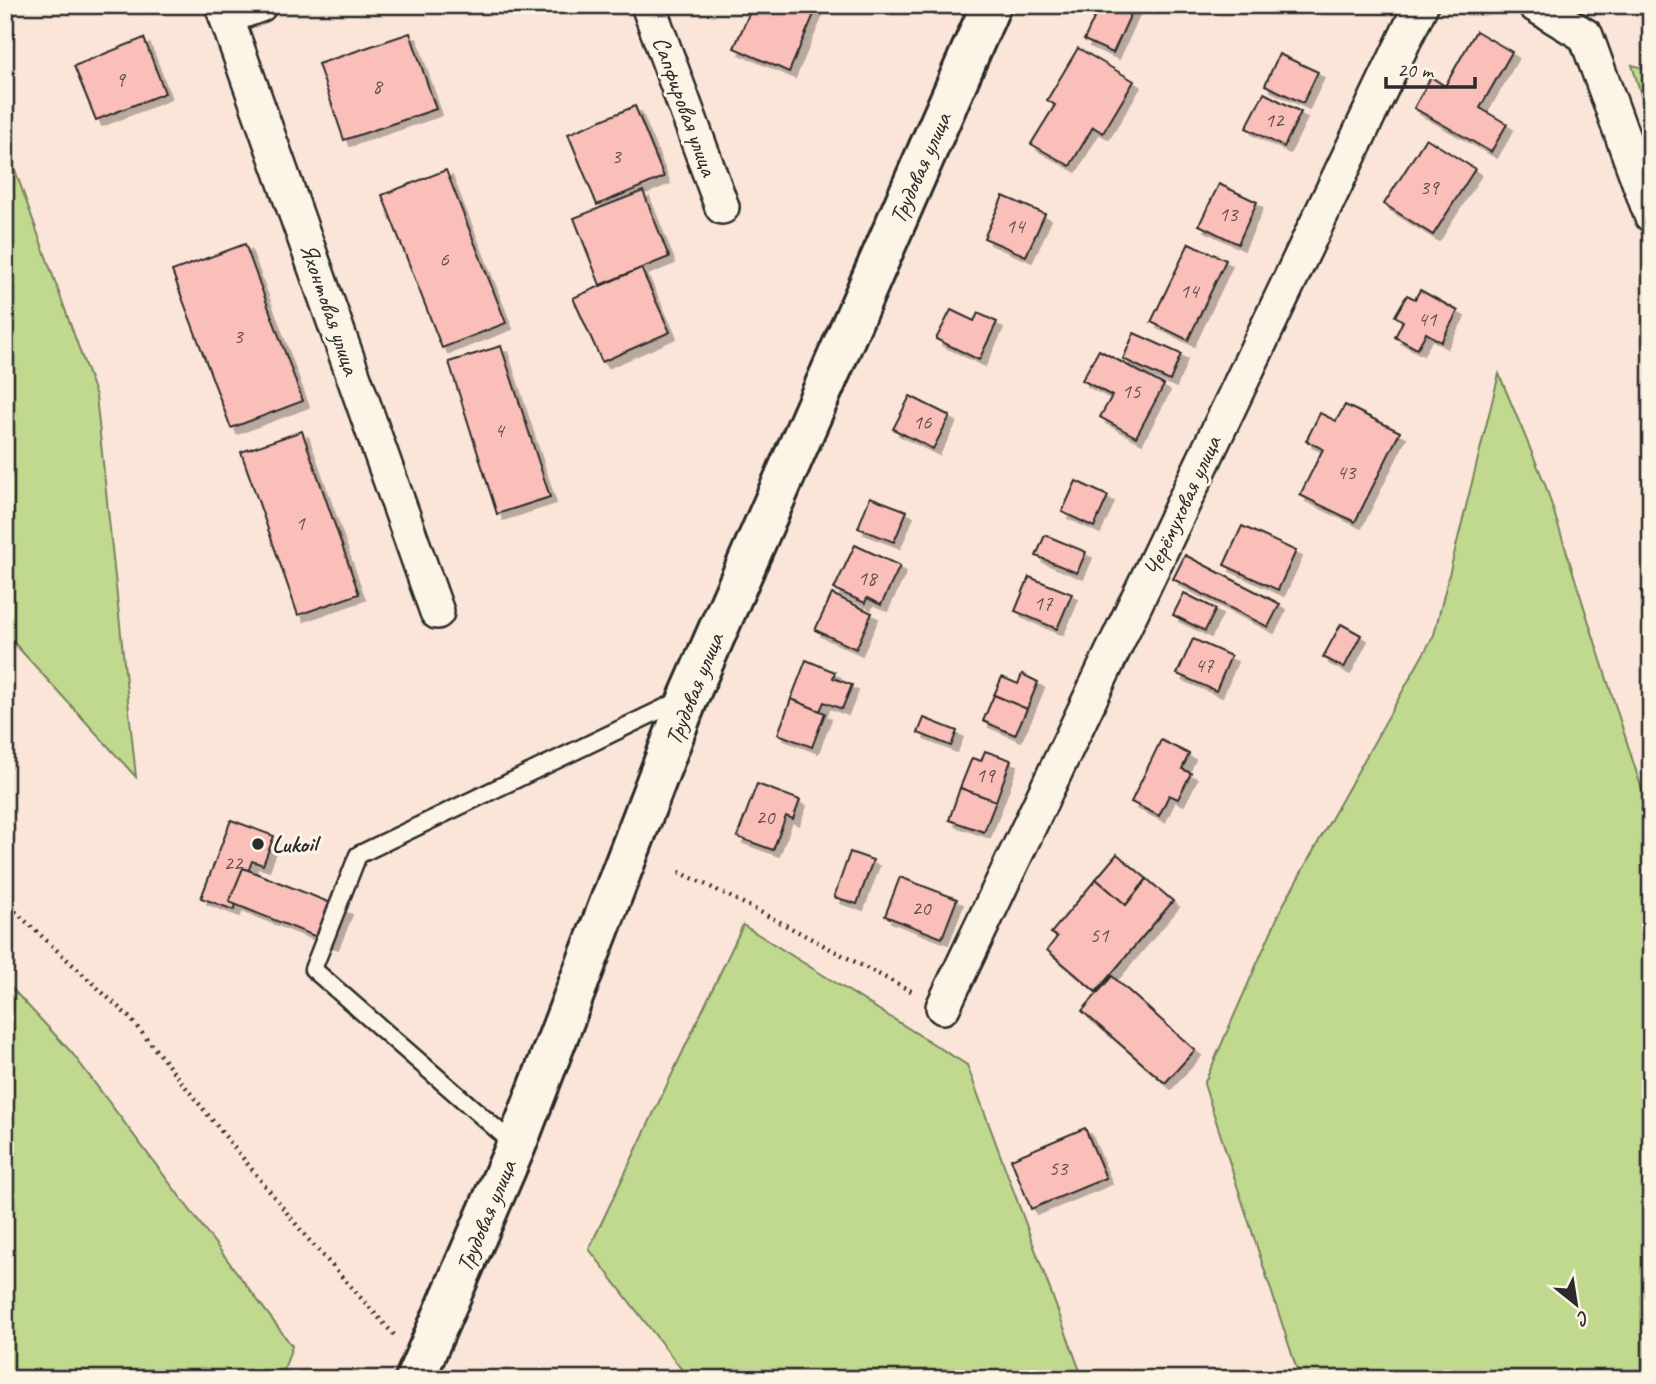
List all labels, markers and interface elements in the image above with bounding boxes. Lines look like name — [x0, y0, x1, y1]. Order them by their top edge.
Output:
street label: Сапфировая улица — [646, 32, 725, 181]
scale bar — [1386, 46, 1476, 90]
text: 20 m — [1397, 57, 1435, 83]
house number: 9 — [115, 66, 126, 92]
house number: 8 — [372, 73, 384, 99]
street label: Трудовая улица — [882, 107, 958, 228]
house number: 12 — [1265, 107, 1285, 133]
house number: 3 — [611, 143, 622, 169]
house number: 39 — [1420, 174, 1440, 200]
house number: 13 — [1219, 201, 1239, 227]
house number: 14 — [1006, 213, 1027, 239]
street label: Яхонтовая улица — [294, 239, 367, 380]
house number: 6 — [439, 246, 449, 272]
house number: 14 — [1180, 278, 1201, 304]
house number: 41 — [1418, 306, 1438, 332]
house number: 3 — [233, 323, 244, 349]
house number: 15 — [1122, 378, 1142, 404]
house number: 16 — [913, 409, 932, 435]
house number: 4 — [494, 417, 506, 443]
street label: Черёмуховая улица — [1136, 430, 1228, 581]
house number: 43 — [1337, 459, 1357, 485]
house number: 1 — [295, 510, 306, 536]
house number: 18 — [858, 565, 879, 591]
house number: 17 — [1034, 590, 1054, 616]
street label: Трудовая улица — [658, 627, 731, 749]
house number: 47 — [1195, 652, 1215, 678]
house number: 19 — [976, 762, 996, 788]
house number: 20 — [756, 804, 776, 830]
place label: Lukoil — [272, 829, 322, 859]
marker: Lukoil — [250, 836, 266, 852]
house number: 22 — [224, 850, 244, 876]
house number: 20 — [912, 895, 932, 921]
house number: 51 — [1090, 922, 1110, 948]
street label: Трудовая улица — [449, 1154, 523, 1276]
house number: 53 — [1049, 1155, 1069, 1181]
north arrow — [1540, 1268, 1610, 1338]
text: С — [1572, 1305, 1594, 1332]

